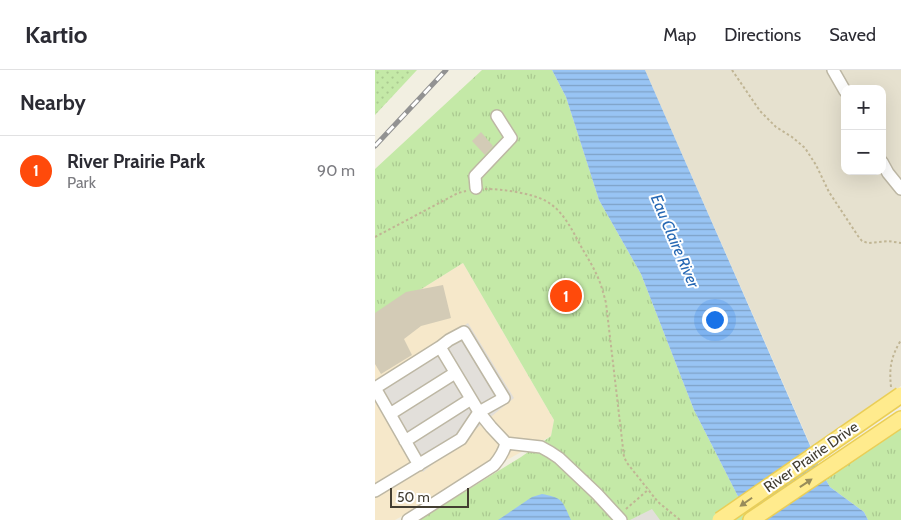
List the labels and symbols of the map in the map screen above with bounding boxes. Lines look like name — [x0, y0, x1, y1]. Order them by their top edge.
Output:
water label: Eau Claire River — [647, 191, 704, 292]
pin: 1 — [550, 277, 582, 315]
your location — [702, 307, 728, 333]
street label: River Prairie Drive — [760, 418, 862, 496]
one-way arrow — [800, 478, 813, 488]
scale bar — [390, 485, 469, 508]
one-way arrow — [739, 497, 753, 507]

